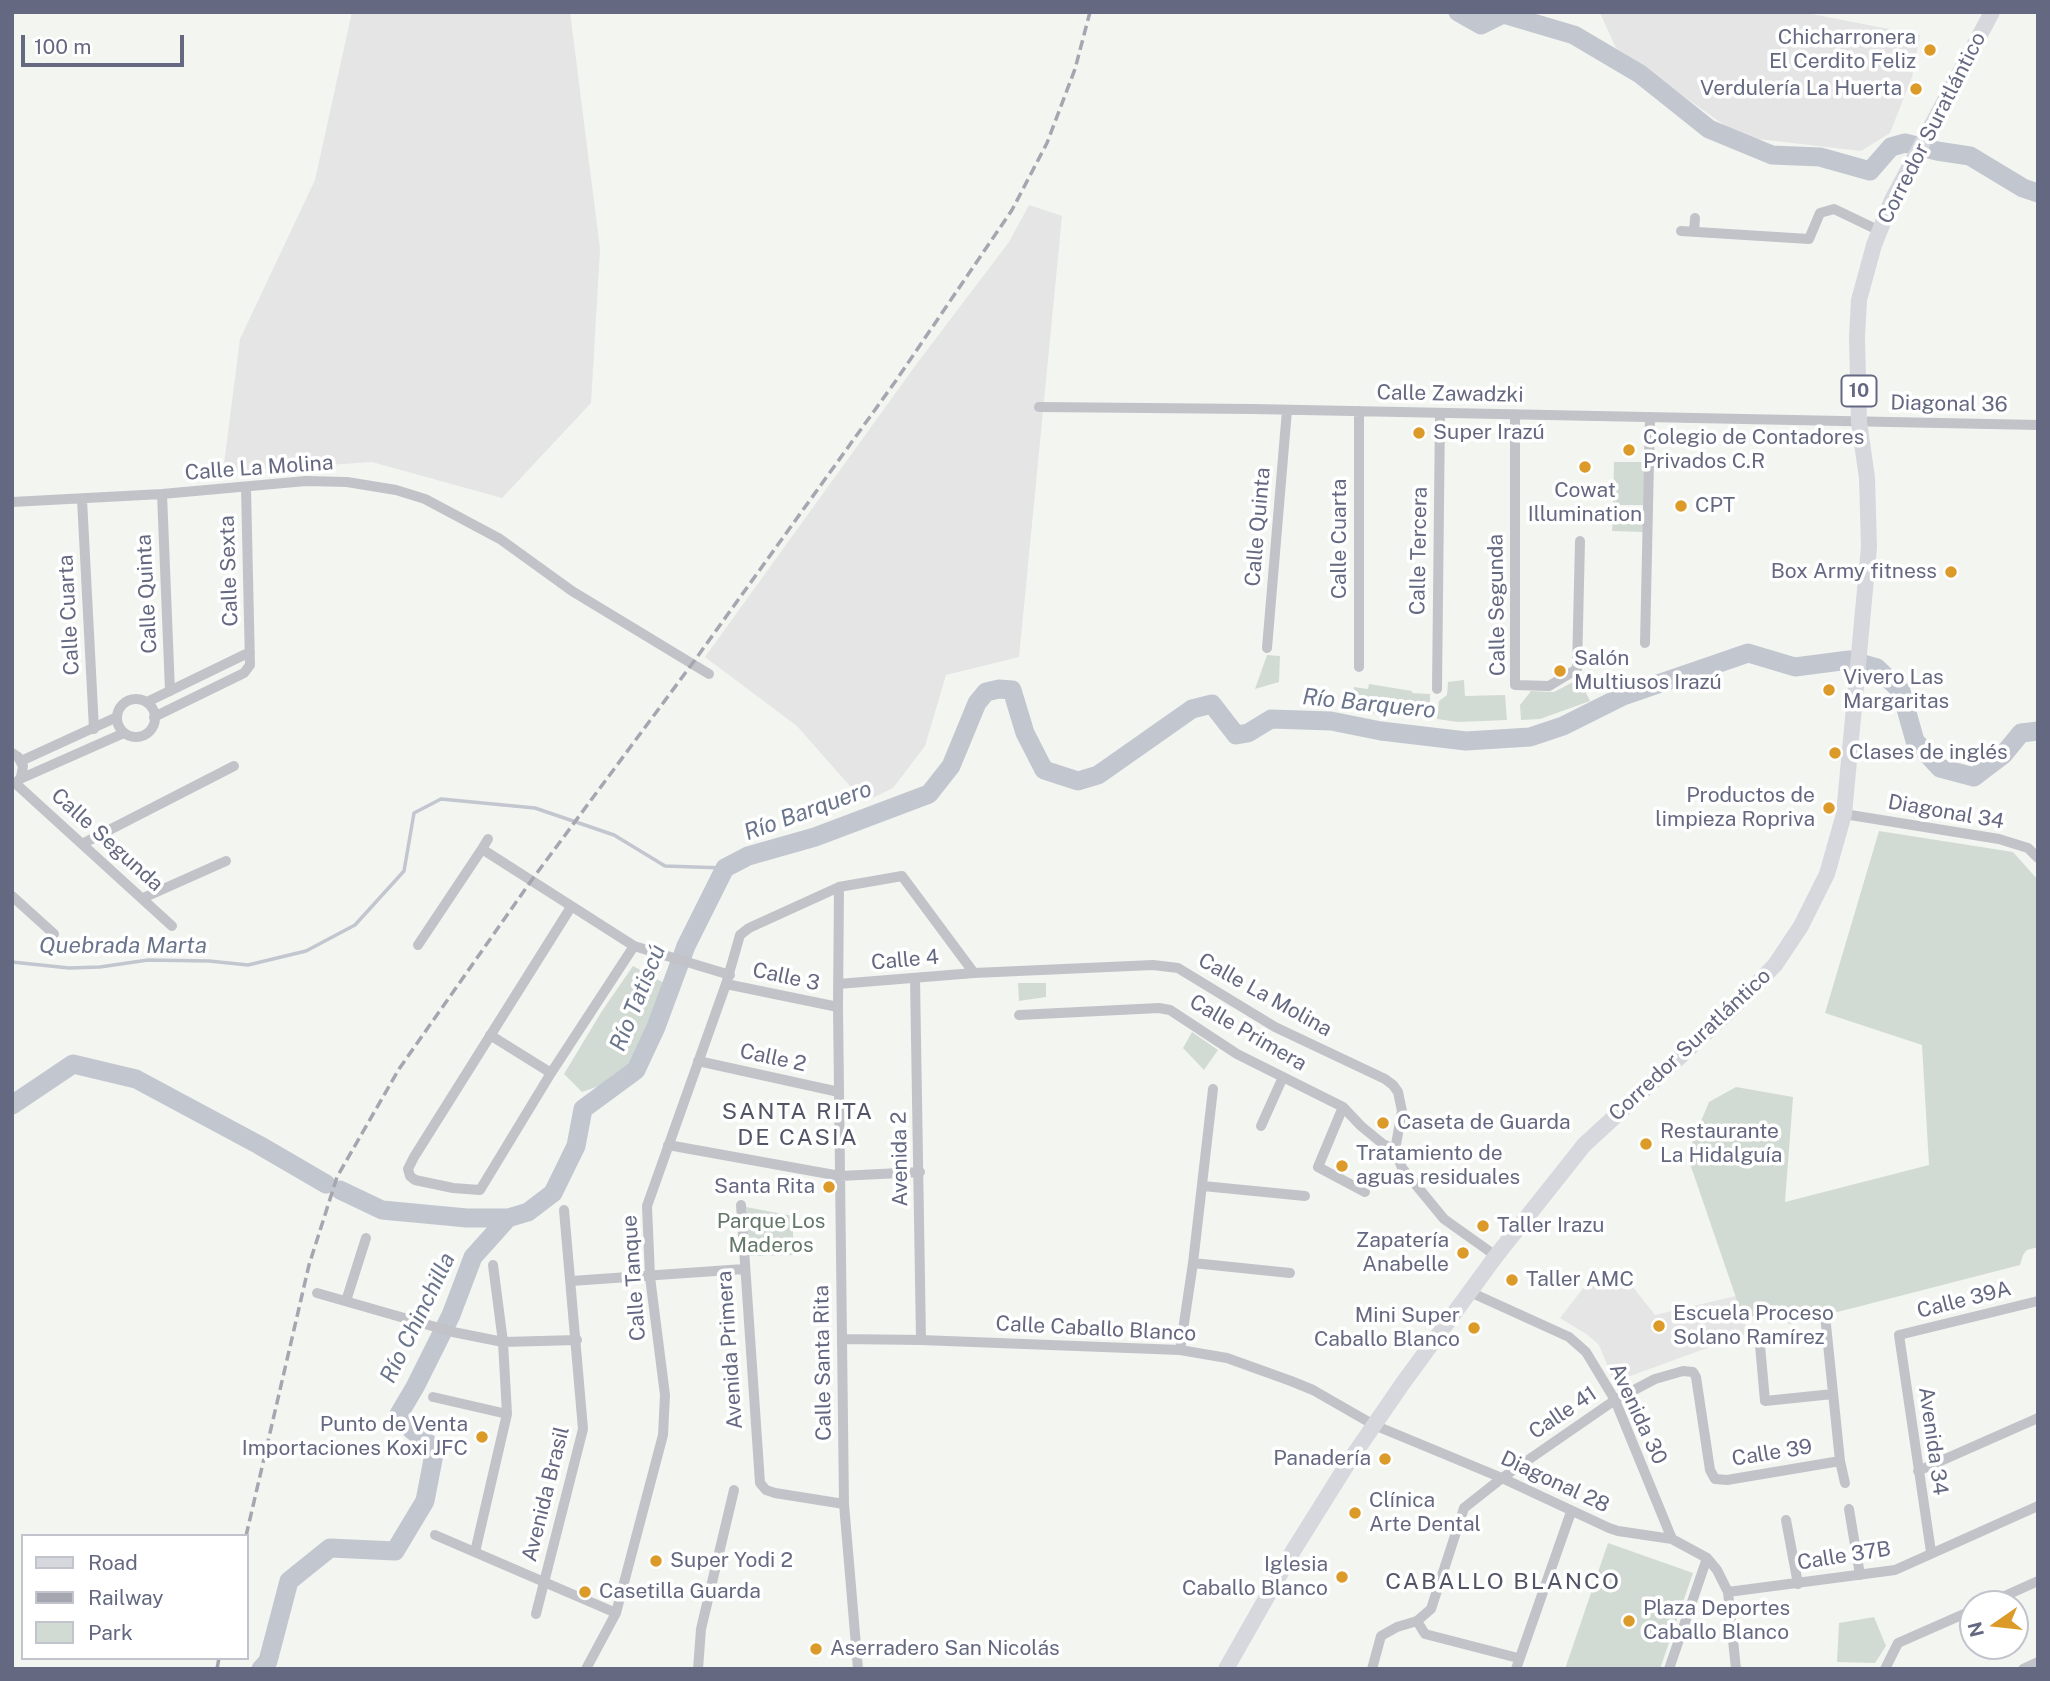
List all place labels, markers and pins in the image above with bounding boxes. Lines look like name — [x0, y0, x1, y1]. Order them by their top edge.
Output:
place label: Chicharronera El Cerdito Feliz — [1769, 25, 1916, 75]
marker: Chicharronera El Cerdito Feliz — [1922, 42, 1938, 58]
place label: Verdulería La Huerta — [1700, 76, 1902, 102]
marker: Verdulería La Huerta — [1908, 81, 1924, 97]
place label: Super Irazú — [1433, 420, 1545, 446]
marker: Super Irazú — [1411, 425, 1427, 441]
place label: Colegio de Contadores Privados C.R — [1643, 425, 1864, 475]
marker: Colegio de Contadores Privados C.R — [1621, 442, 1637, 458]
marker: Cowat Illumination — [1577, 459, 1593, 475]
place label: Cowat Illumination — [1528, 478, 1642, 528]
place label: CPT — [1695, 493, 1735, 519]
marker: CPT — [1673, 498, 1689, 514]
place label: Box Army fitness — [1771, 559, 1937, 585]
marker: Box Army fitness — [1943, 564, 1959, 580]
place label: Salón Multiusos Irazú — [1574, 646, 1722, 696]
marker: Salón Multiusos Irazú — [1552, 663, 1568, 679]
place label: Vivero Las Margaritas — [1843, 665, 1949, 715]
marker: Vivero Las Margaritas — [1821, 682, 1837, 698]
place label: Clases de inglés — [1849, 740, 2008, 766]
marker: Clases de inglés — [1827, 745, 1843, 761]
place label: Productos de limpieza Ropriva — [1655, 783, 1815, 833]
marker: Productos de limpieza Ropriva — [1821, 800, 1837, 816]
place label: Caseta de Guarda — [1397, 1110, 1571, 1136]
marker: Caseta de Guarda — [1375, 1115, 1391, 1131]
place label: Restaurante La Hidalguía — [1660, 1119, 1782, 1169]
marker: Restaurante La Hidalguía — [1638, 1136, 1654, 1152]
place label: Tratamiento de aguas residuales — [1356, 1141, 1520, 1191]
marker: Tratamiento de aguas residuales — [1334, 1158, 1350, 1174]
place label: Santa Rita — [714, 1174, 815, 1200]
marker: Santa Rita — [821, 1179, 837, 1195]
place label: Taller Irazu — [1497, 1213, 1605, 1239]
marker: Taller Irazu — [1475, 1218, 1491, 1234]
place label: Zapatería Anabelle — [1356, 1228, 1449, 1278]
marker: Zapatería Anabelle — [1455, 1245, 1471, 1261]
place label: Taller AMC — [1526, 1267, 1634, 1293]
marker: Taller AMC — [1504, 1272, 1520, 1288]
place label: Escuela Proceso Solano Ramírez — [1673, 1301, 1834, 1351]
place label: Mini Super Caballo Blanco — [1314, 1303, 1460, 1353]
marker: Escuela Proceso Solano Ramírez — [1651, 1318, 1667, 1334]
marker: Mini Super Caballo Blanco — [1466, 1320, 1482, 1336]
place label: Punto de Venta Importaciones Koxi JFC — [242, 1412, 468, 1462]
marker: Punto de Venta Importaciones Koxi JFC — [474, 1429, 490, 1445]
place label: Panadería — [1273, 1446, 1371, 1472]
marker: Panadería — [1377, 1451, 1393, 1467]
place label: Clínica Arte Dental — [1369, 1488, 1481, 1538]
marker: Clínica Arte Dental — [1347, 1505, 1363, 1521]
place label: Super Yodi 2 — [670, 1548, 793, 1574]
place label: Iglesia Caballo Blanco — [1182, 1552, 1328, 1602]
marker: Super Yodi 2 — [648, 1553, 664, 1569]
marker: Iglesia Caballo Blanco — [1334, 1569, 1350, 1585]
place label: Casetilla Guarda — [599, 1579, 761, 1605]
marker: Casetilla Guarda — [577, 1584, 593, 1600]
place label: Plaza Deportes Caballo Blanco — [1643, 1596, 1790, 1646]
marker: Plaza Deportes Caballo Blanco — [1621, 1613, 1637, 1629]
place label: Aserradero San Nicolás — [830, 1636, 1060, 1662]
marker: Aserradero San Nicolás — [808, 1641, 824, 1657]

